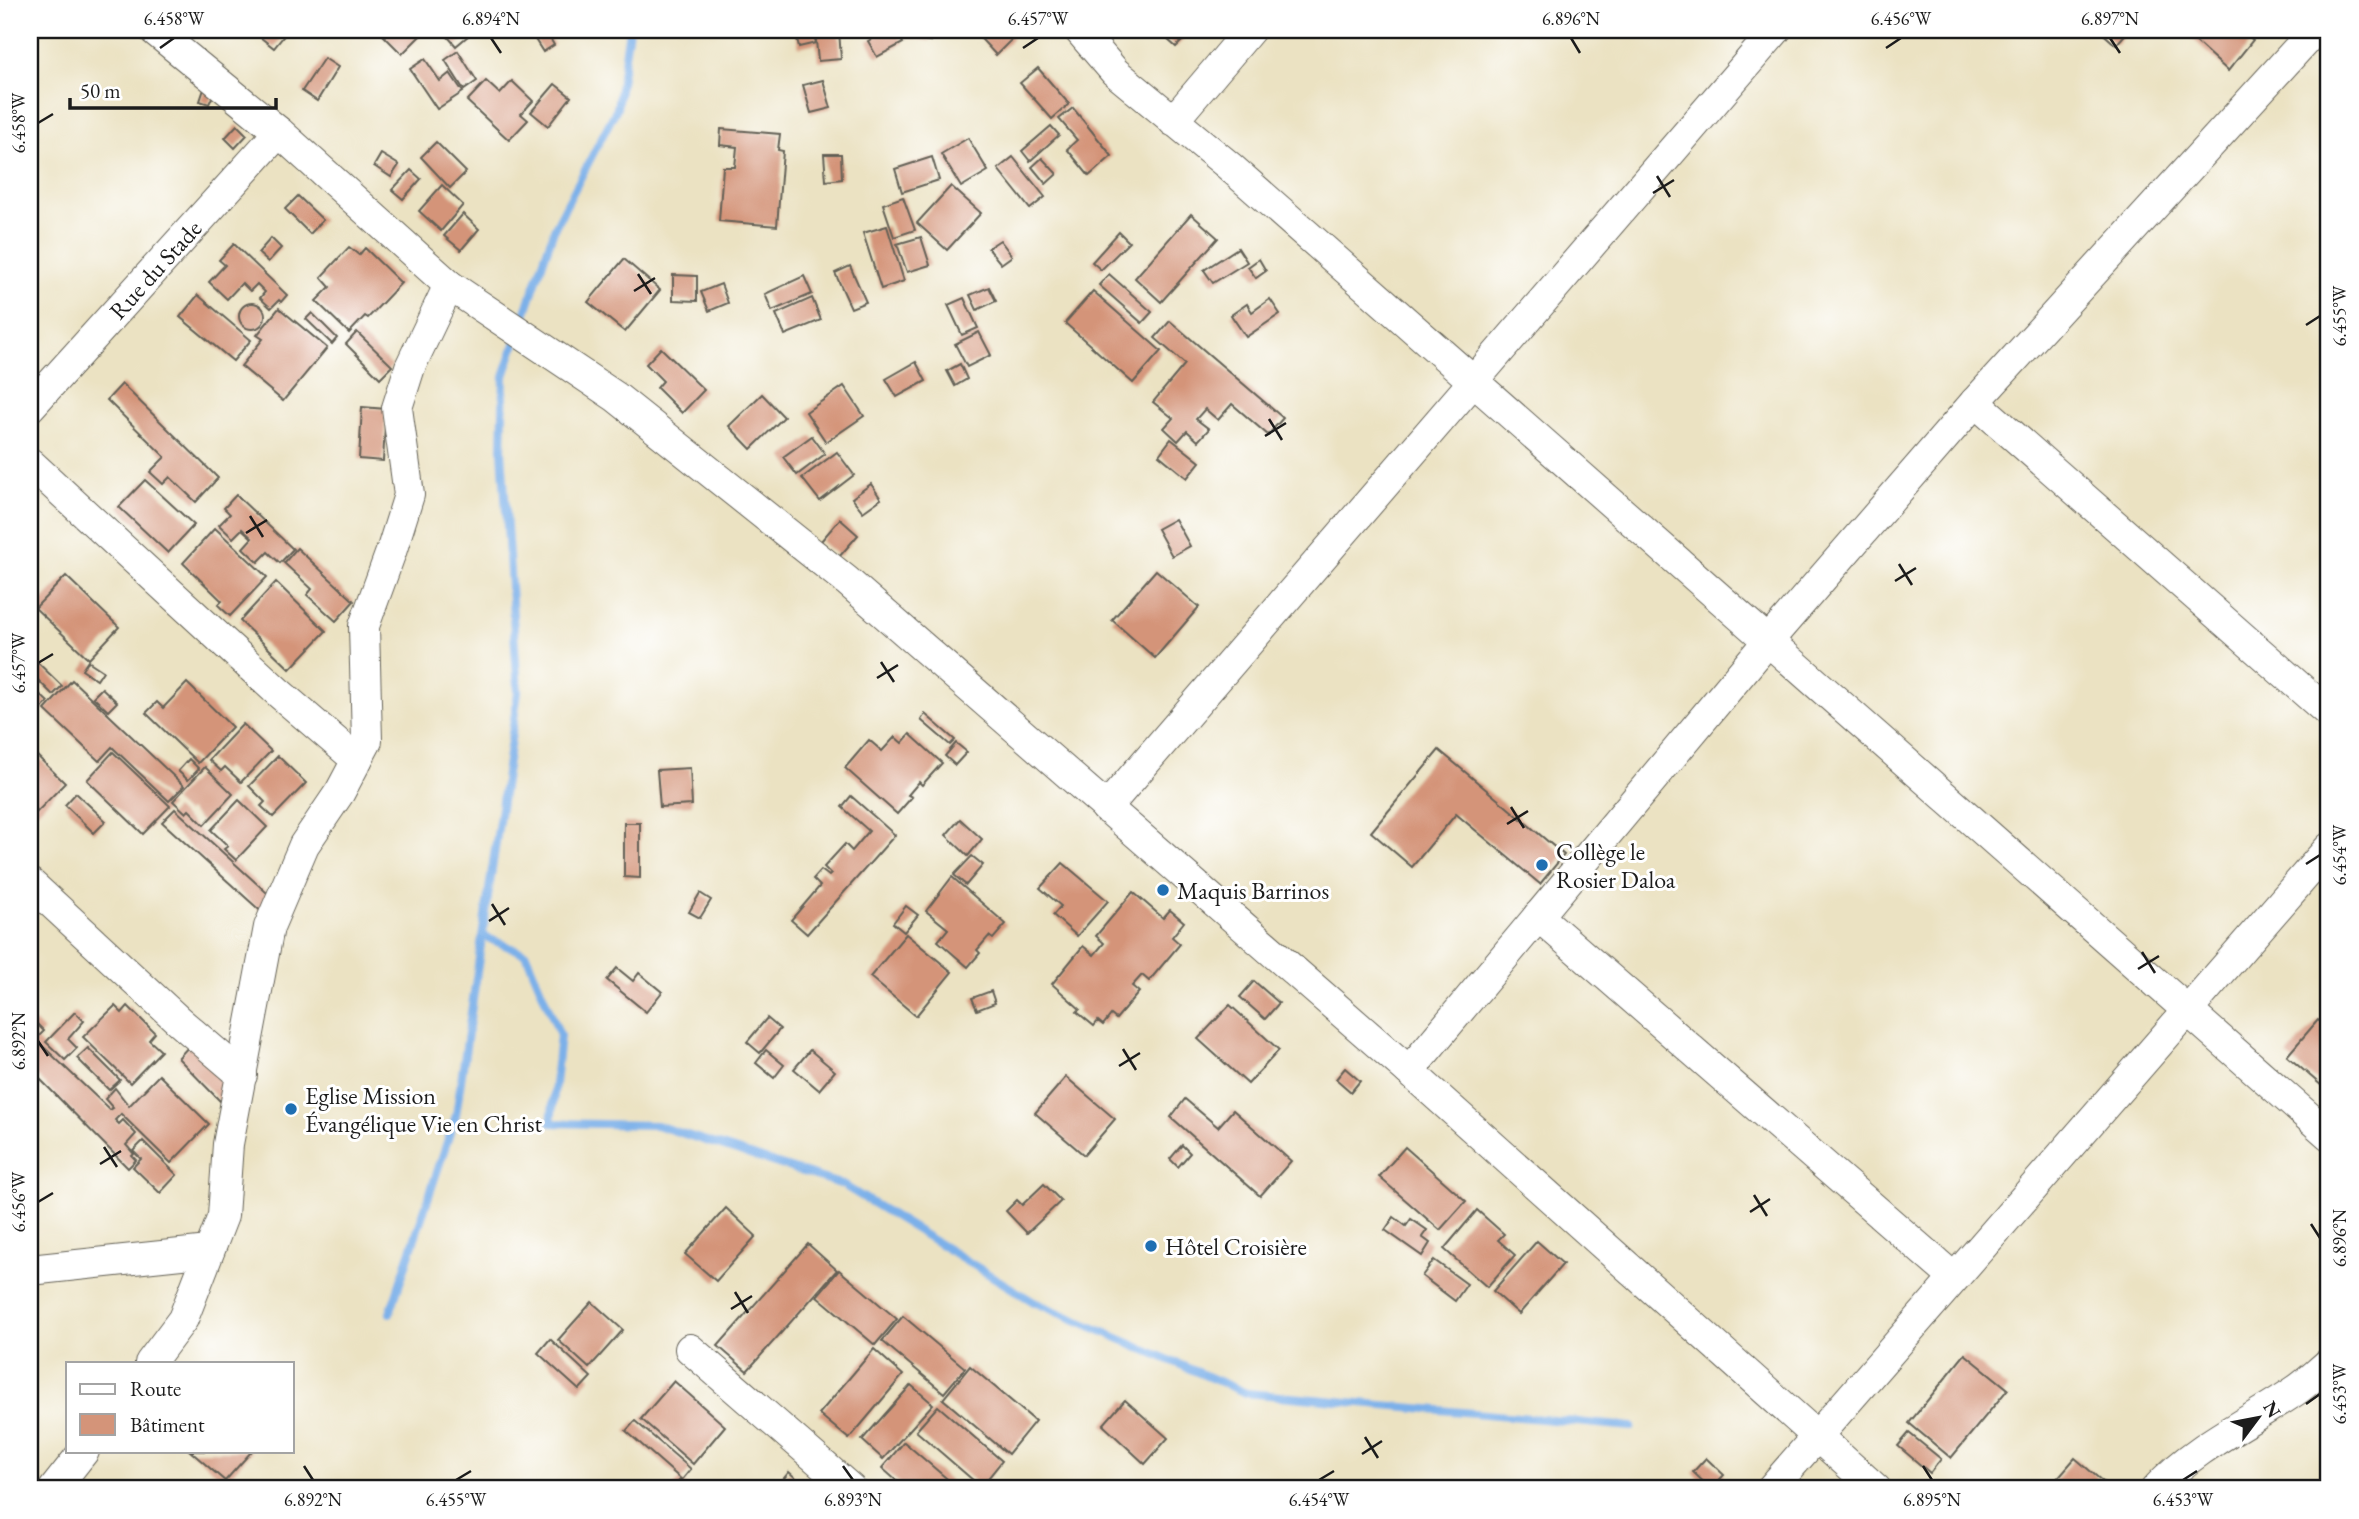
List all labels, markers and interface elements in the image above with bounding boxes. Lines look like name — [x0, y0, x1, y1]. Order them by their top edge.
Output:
text: 6.458°W — [144, 7, 205, 30]
text: 6.894°N — [462, 7, 521, 30]
text: 6.457°W — [1008, 7, 1069, 30]
text: 6.896°N — [1542, 7, 1601, 30]
text: 6.456°W — [1871, 7, 1932, 30]
text: 6.897°N — [2081, 7, 2140, 30]
scale bar — [70, 66, 276, 110]
text: 50 m — [80, 77, 121, 104]
text: 6.458°W — [7, 92, 30, 153]
street label: Rue du Stade — [102, 213, 208, 325]
text: 6.455°W — [2328, 285, 2351, 346]
text: 6.457°W — [7, 632, 30, 693]
text: 6.454°W — [2328, 824, 2351, 885]
place label: Collège le Rosier Daloa — [1556, 836, 1676, 895]
marker: Collège le Rosier Daloa — [1534, 857, 1550, 873]
place label: Maquis Barrinos — [1177, 875, 1329, 906]
marker: Maquis Barrinos — [1155, 882, 1171, 898]
text: 6.892°N — [7, 1011, 30, 1070]
place label: Eglise Mission Évangélique Vie en Christ — [305, 1080, 543, 1139]
marker: Eglise Mission Évangélique Vie en Christ — [283, 1101, 299, 1117]
text: 6.456°W — [7, 1171, 30, 1232]
text: 6.896°N — [2328, 1208, 2351, 1267]
place label: Hôtel Croisière — [1165, 1231, 1307, 1262]
marker: Hôtel Croisière — [1143, 1238, 1159, 1254]
legend — [66, 1362, 294, 1452]
text: 6.453°W — [2328, 1363, 2351, 1424]
text: Route — [130, 1375, 181, 1402]
north arrow — [2222, 1382, 2292, 1452]
text: N — [2257, 1396, 2287, 1423]
text: Bâtiment — [130, 1411, 205, 1438]
text: 6.892°N — [284, 1488, 343, 1511]
text: 6.455°W — [426, 1488, 487, 1511]
text: 6.893°N — [824, 1488, 883, 1511]
text: 6.454°W — [1289, 1488, 1350, 1511]
text: 6.895°N — [1903, 1488, 1962, 1511]
text: 6.453°W — [2153, 1488, 2214, 1511]

